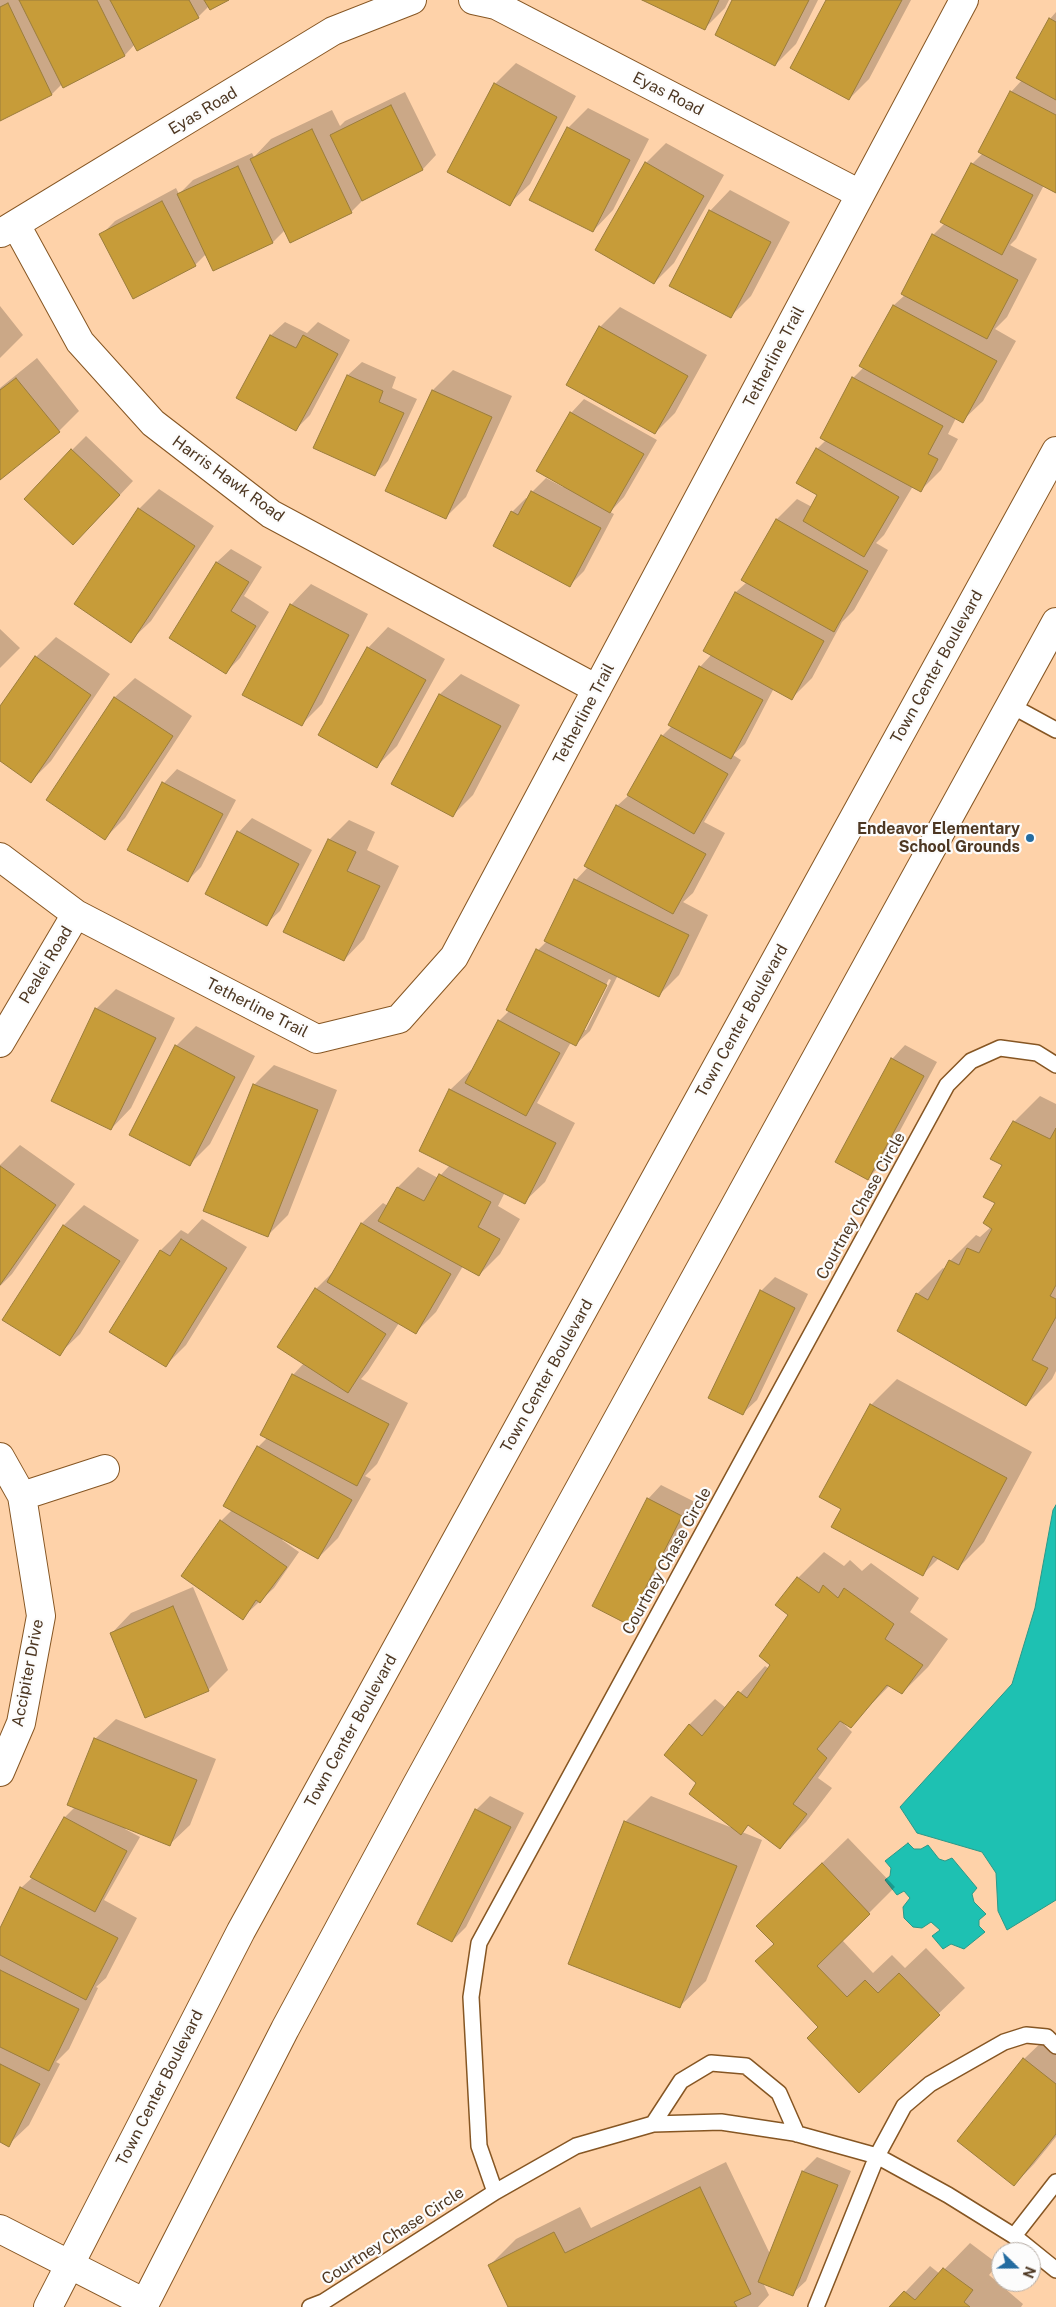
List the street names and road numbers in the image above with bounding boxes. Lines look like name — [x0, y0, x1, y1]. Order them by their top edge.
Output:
street label: Eyas Road — [629, 68, 707, 120]
street label: Eyas Road — [165, 83, 241, 139]
street label: Tetherline Trail — [739, 303, 809, 411]
street label: Harris Hawk Road — [168, 432, 288, 526]
street label: Town Center Boulevard — [887, 587, 987, 747]
street label: Tetherline Trail — [549, 660, 619, 768]
street label: Pealei Road — [15, 923, 77, 1007]
street label: Town Center Boulevard — [692, 941, 792, 1101]
street label: Tetherline Trail — [203, 974, 311, 1042]
street label: Courtney Chase Circle — [812, 1129, 910, 1283]
street label: Town Center Boulevard — [497, 1296, 597, 1456]
street label: Courtney Chase Circle — [618, 1484, 716, 1638]
street label: Accipiter Drive — [8, 1617, 48, 1729]
street label: Town Center Boulevard — [301, 1651, 401, 1811]
street label: Town Center Boulevard — [112, 2007, 208, 2169]
street label: Courtney Chase Circle — [318, 2183, 468, 2289]

